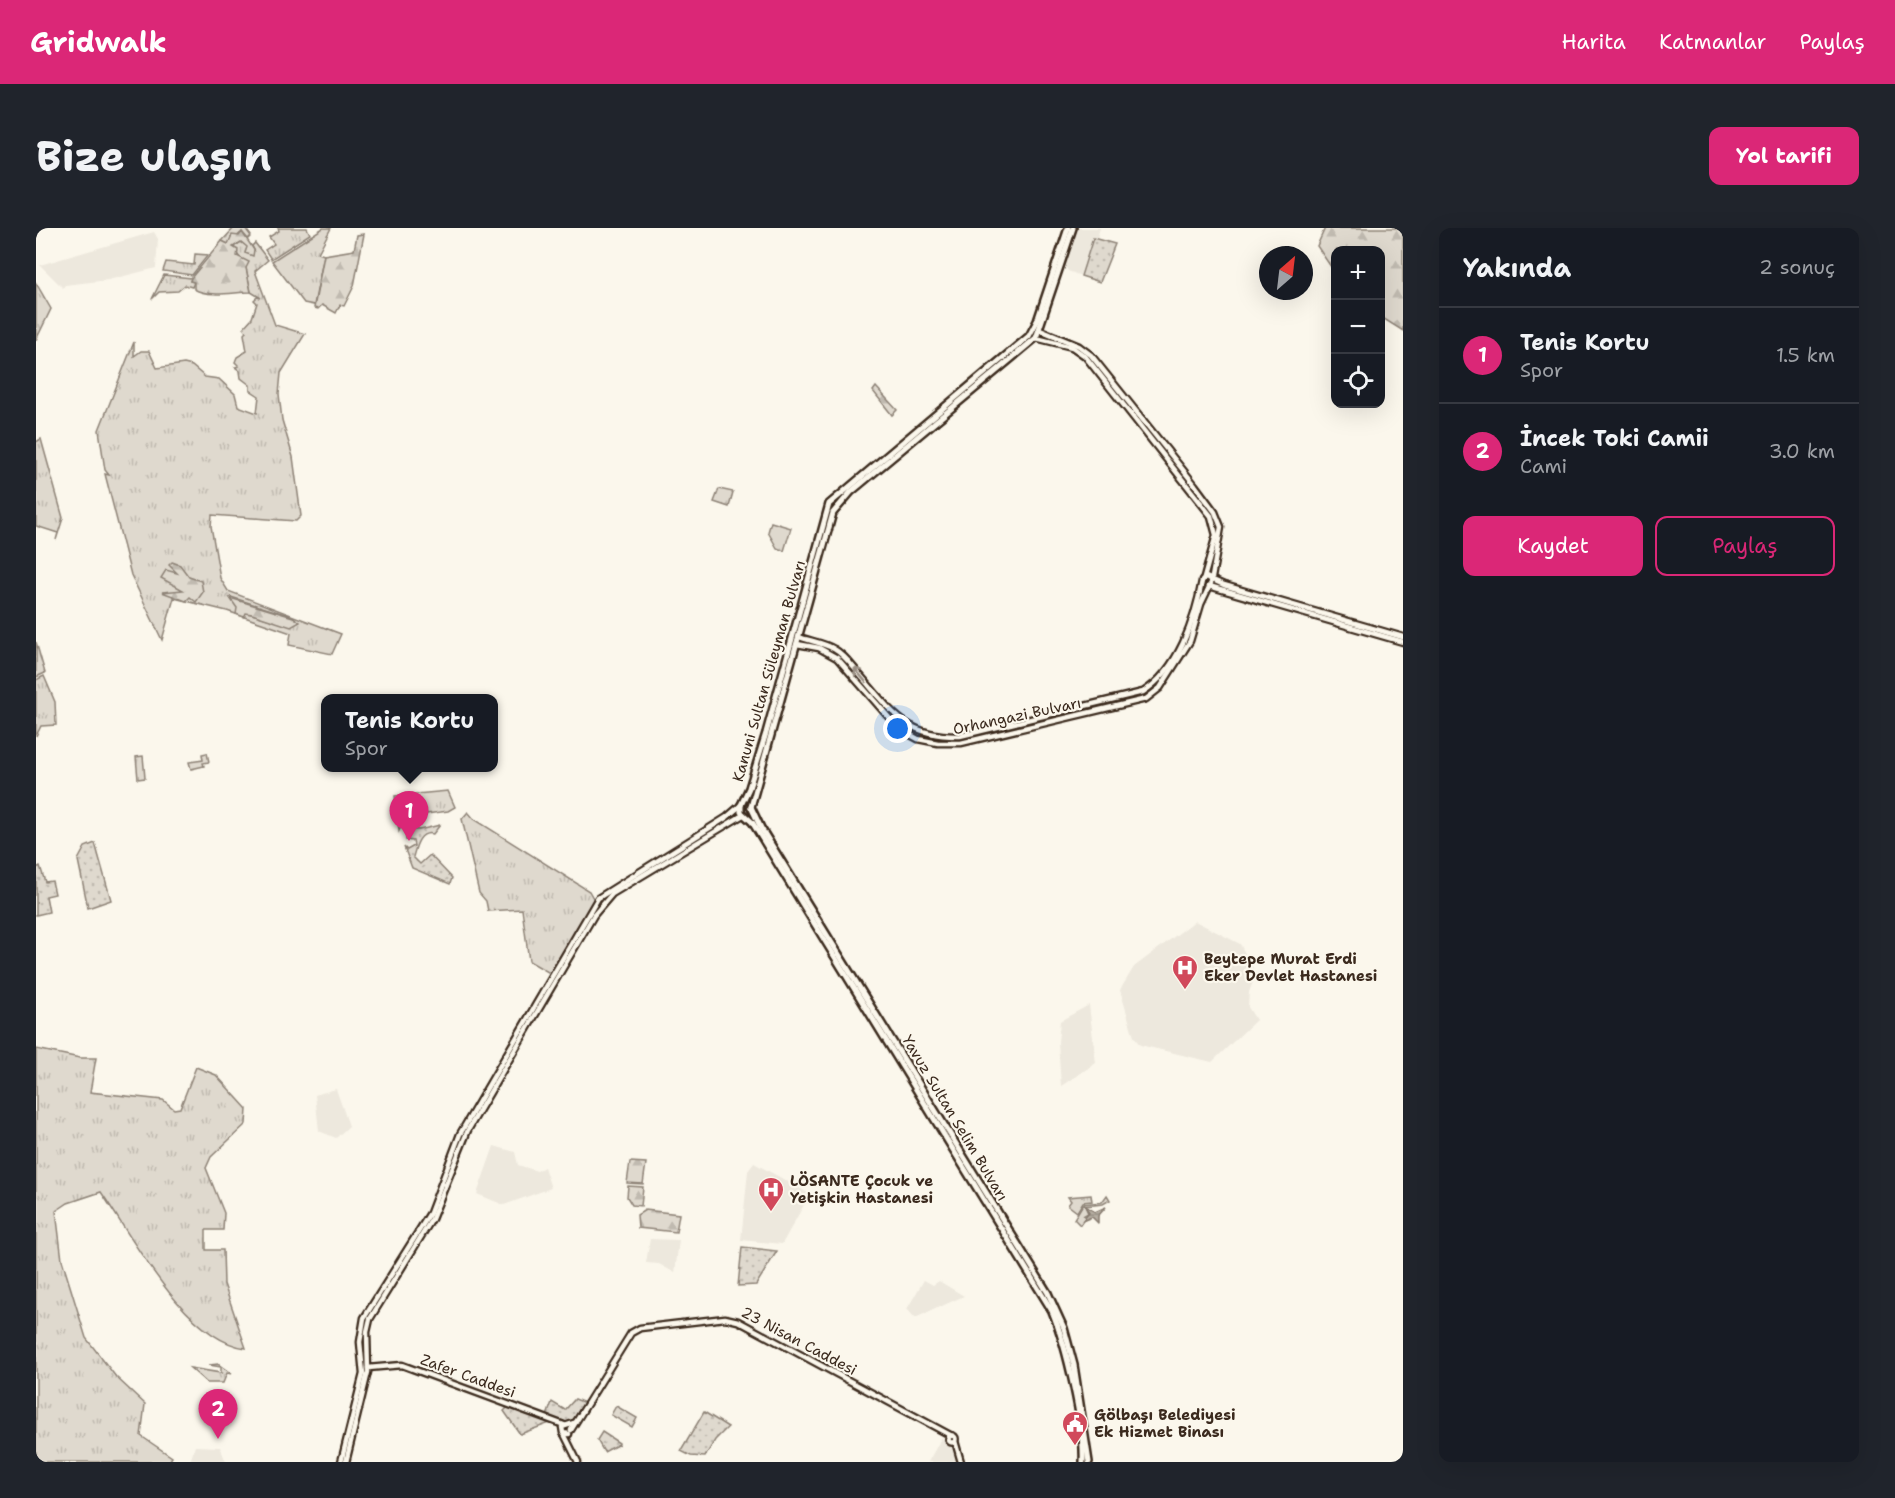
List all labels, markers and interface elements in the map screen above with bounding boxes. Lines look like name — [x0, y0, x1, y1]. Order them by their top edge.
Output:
text: Gridwalk — [30, 23, 167, 61]
text: Harita — [1561, 28, 1626, 56]
text: Katmanlar — [1659, 28, 1766, 56]
text: Paylaş — [1799, 28, 1865, 56]
button: Yol tarifi — [1709, 127, 1859, 185]
text: Bize ulaşın — [36, 128, 271, 184]
north arrow — [1259, 246, 1313, 300]
map controls — [1331, 246, 1385, 408]
button: + — [1331, 246, 1385, 300]
text: Yakında — [1463, 250, 1571, 285]
text: 2 sonuç — [1759, 254, 1835, 280]
button: − — [1331, 300, 1385, 354]
text: Tenis Kortu — [1520, 328, 1650, 357]
text: 1 — [1478, 342, 1487, 368]
text: 1.5 km — [1776, 342, 1835, 368]
button: locate — [1331, 354, 1385, 408]
text: Spor — [1520, 357, 1563, 383]
text: İncek Toki Camii — [1520, 424, 1709, 453]
text: 2 — [1476, 438, 1490, 464]
text: 3.0 km — [1769, 438, 1835, 464]
text: Cami — [1520, 453, 1567, 479]
button: Kaydet — [1463, 516, 1643, 576]
button: Paylaş — [1655, 516, 1835, 576]
street label: Kanuni Sultan Süleyman Bulvarı — [728, 558, 810, 784]
one-way arrow — [853, 668, 867, 683]
street label: Orhangazi Bulvarı — [951, 693, 1083, 739]
popup — [321, 694, 498, 772]
text: Tenis Kortu — [345, 706, 474, 735]
your location — [883, 714, 912, 743]
text: Spor — [345, 735, 388, 761]
pin: 1 — [390, 792, 428, 841]
place label: Beytepe Murat Erdi Eker Devlet Hastanesi — [1204, 949, 1377, 986]
hospital icon: Beytepe Murat Erdi Eker Devlet Hastanesi — [1170, 953, 1200, 991]
street label: Yavuz Sultan Selim Bulvarı — [897, 1031, 1013, 1205]
place label: LÖSANTE Çocuk ve Yetişkin Hastanesi — [790, 1171, 933, 1208]
hospital icon: LÖSANTE Çocuk ve Yetişkin Hastanesi — [756, 1175, 786, 1213]
street label: 23 Nisan Caddesi — [738, 1302, 860, 1380]
street label: Zafer Caddesi — [418, 1350, 518, 1402]
pin: 2 — [198, 1390, 237, 1439]
place label: Gölbaşı Belediyesi Ek Hizmet Binası — [1094, 1405, 1236, 1442]
public building icon: Gölbaşı Belediyesi Ek Hizmet Binası — [1060, 1409, 1090, 1447]

